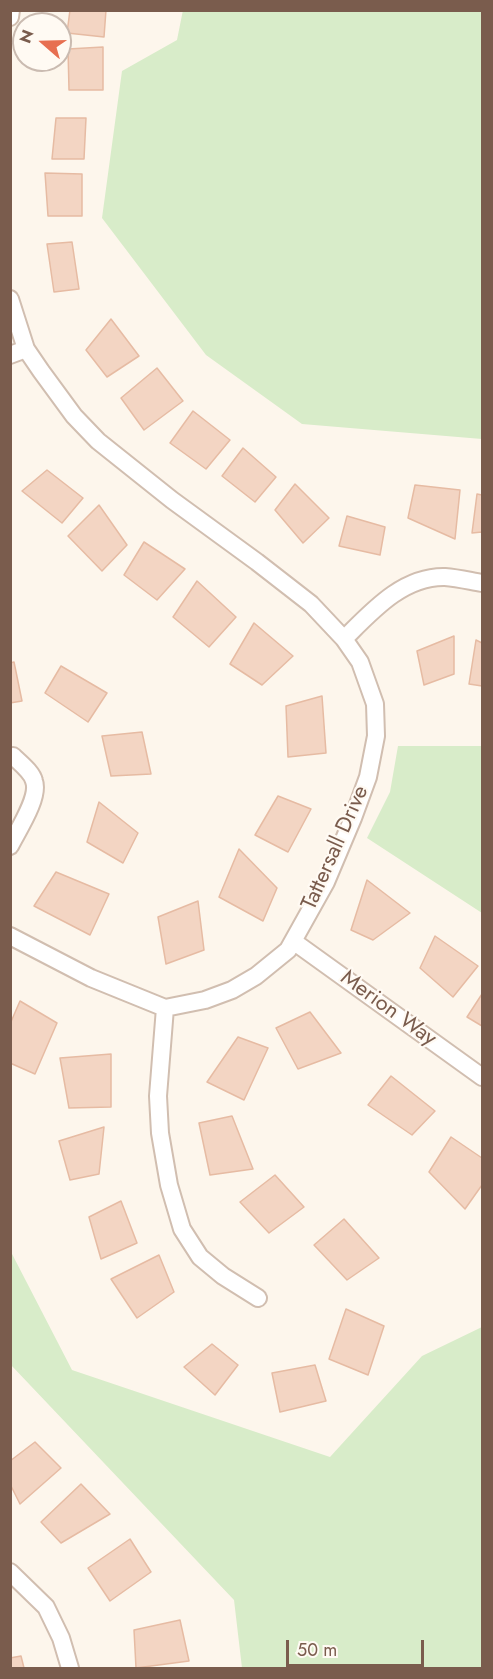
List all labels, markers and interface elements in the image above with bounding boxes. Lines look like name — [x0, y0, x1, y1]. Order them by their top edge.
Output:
north arrow — [12, 12, 72, 72]
text: N — [14, 26, 39, 46]
street label: Tattersall Drive — [297, 782, 375, 914]
street label: Merion Way — [335, 965, 441, 1053]
scale bar — [289, 1628, 427, 1666]
text: 50 m — [297, 1637, 337, 1663]

